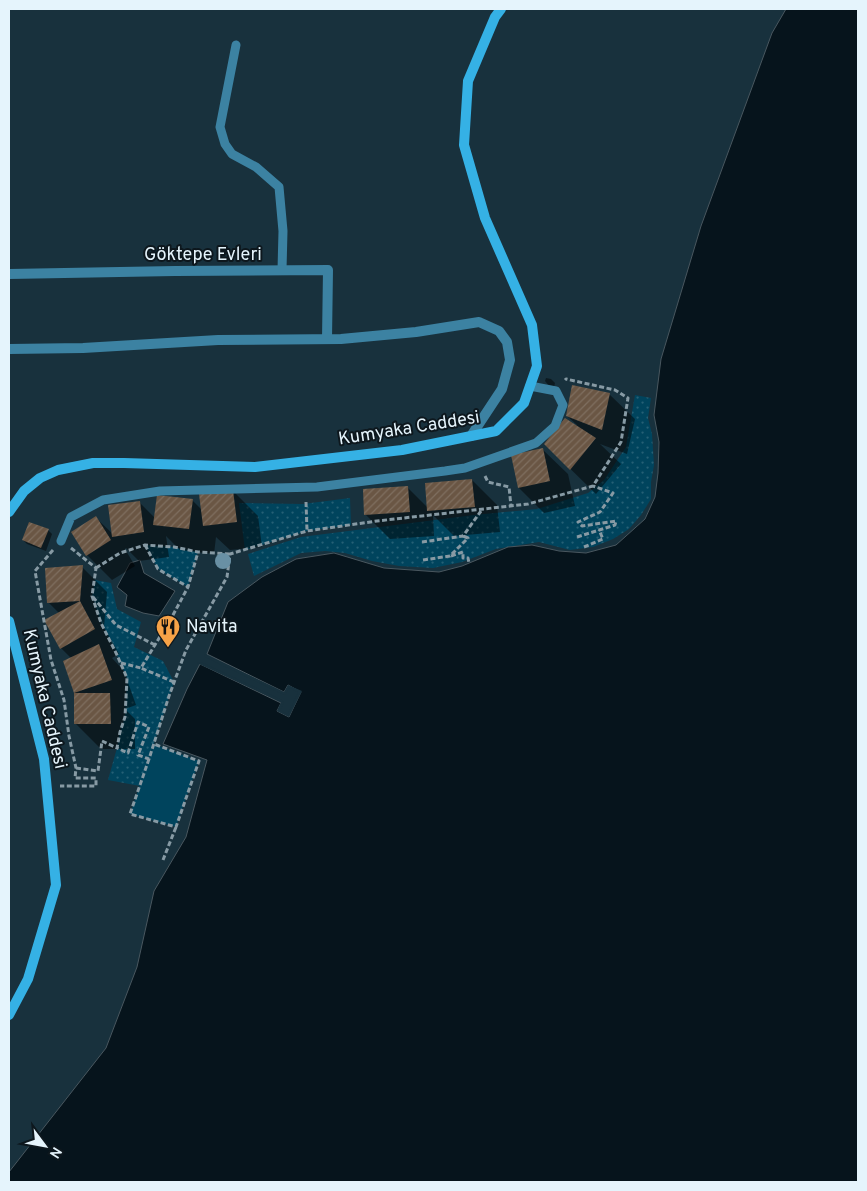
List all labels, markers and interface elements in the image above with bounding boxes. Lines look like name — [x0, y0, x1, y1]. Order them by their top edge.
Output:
street label: Göktepe Evleri — [144, 244, 262, 267]
street label: Kumyaka Caddesi — [337, 406, 481, 452]
restaurant icon: Navita — [155, 614, 181, 648]
place label: Navita — [186, 616, 238, 639]
street label: Kumyaka Caddesi — [17, 627, 71, 771]
north arrow — [20, 1121, 70, 1171]
text: N — [45, 1143, 65, 1161]

